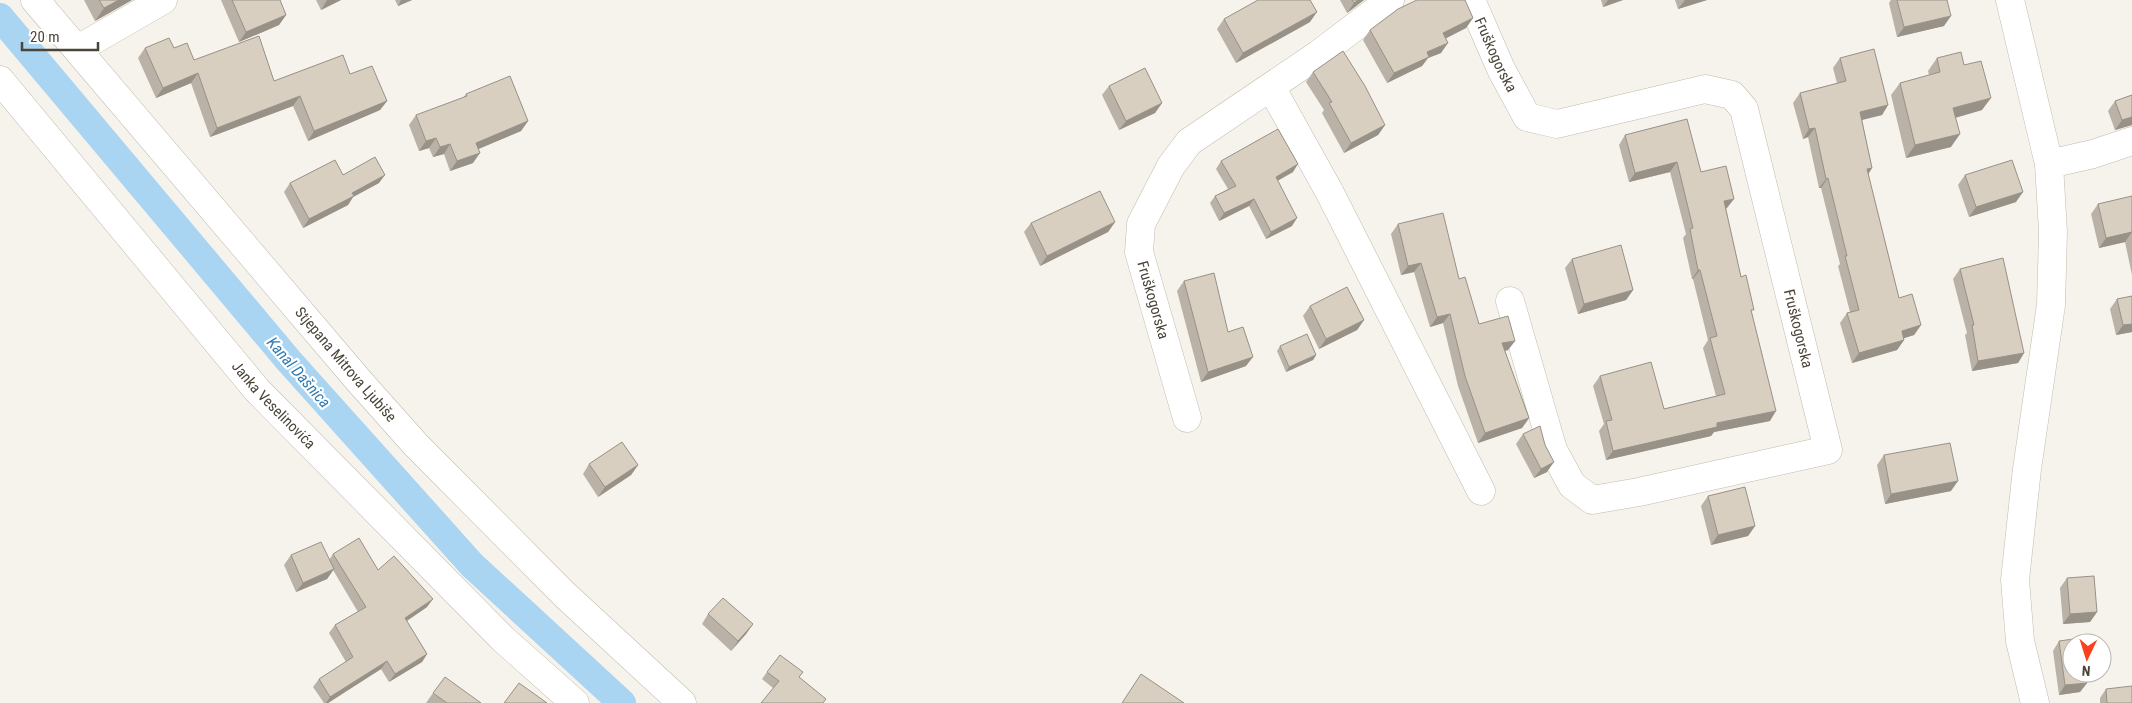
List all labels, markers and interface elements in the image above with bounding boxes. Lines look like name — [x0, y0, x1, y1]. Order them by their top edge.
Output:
street label: Fruškogorska — [1471, 15, 1521, 95]
scale bar — [22, 20, 99, 52]
text: 20 m — [30, 28, 60, 46]
street label: Fruškogorska — [1133, 259, 1173, 341]
street label: Fruškogorska — [1780, 287, 1816, 370]
street label: Stjepana Mitrova Ljubiše — [291, 304, 400, 426]
water label: Kanal Dašnica — [263, 333, 334, 411]
street label: Janka Veselinovića — [228, 358, 319, 453]
north arrow — [2062, 633, 2112, 683]
text: N — [2081, 663, 2091, 679]

